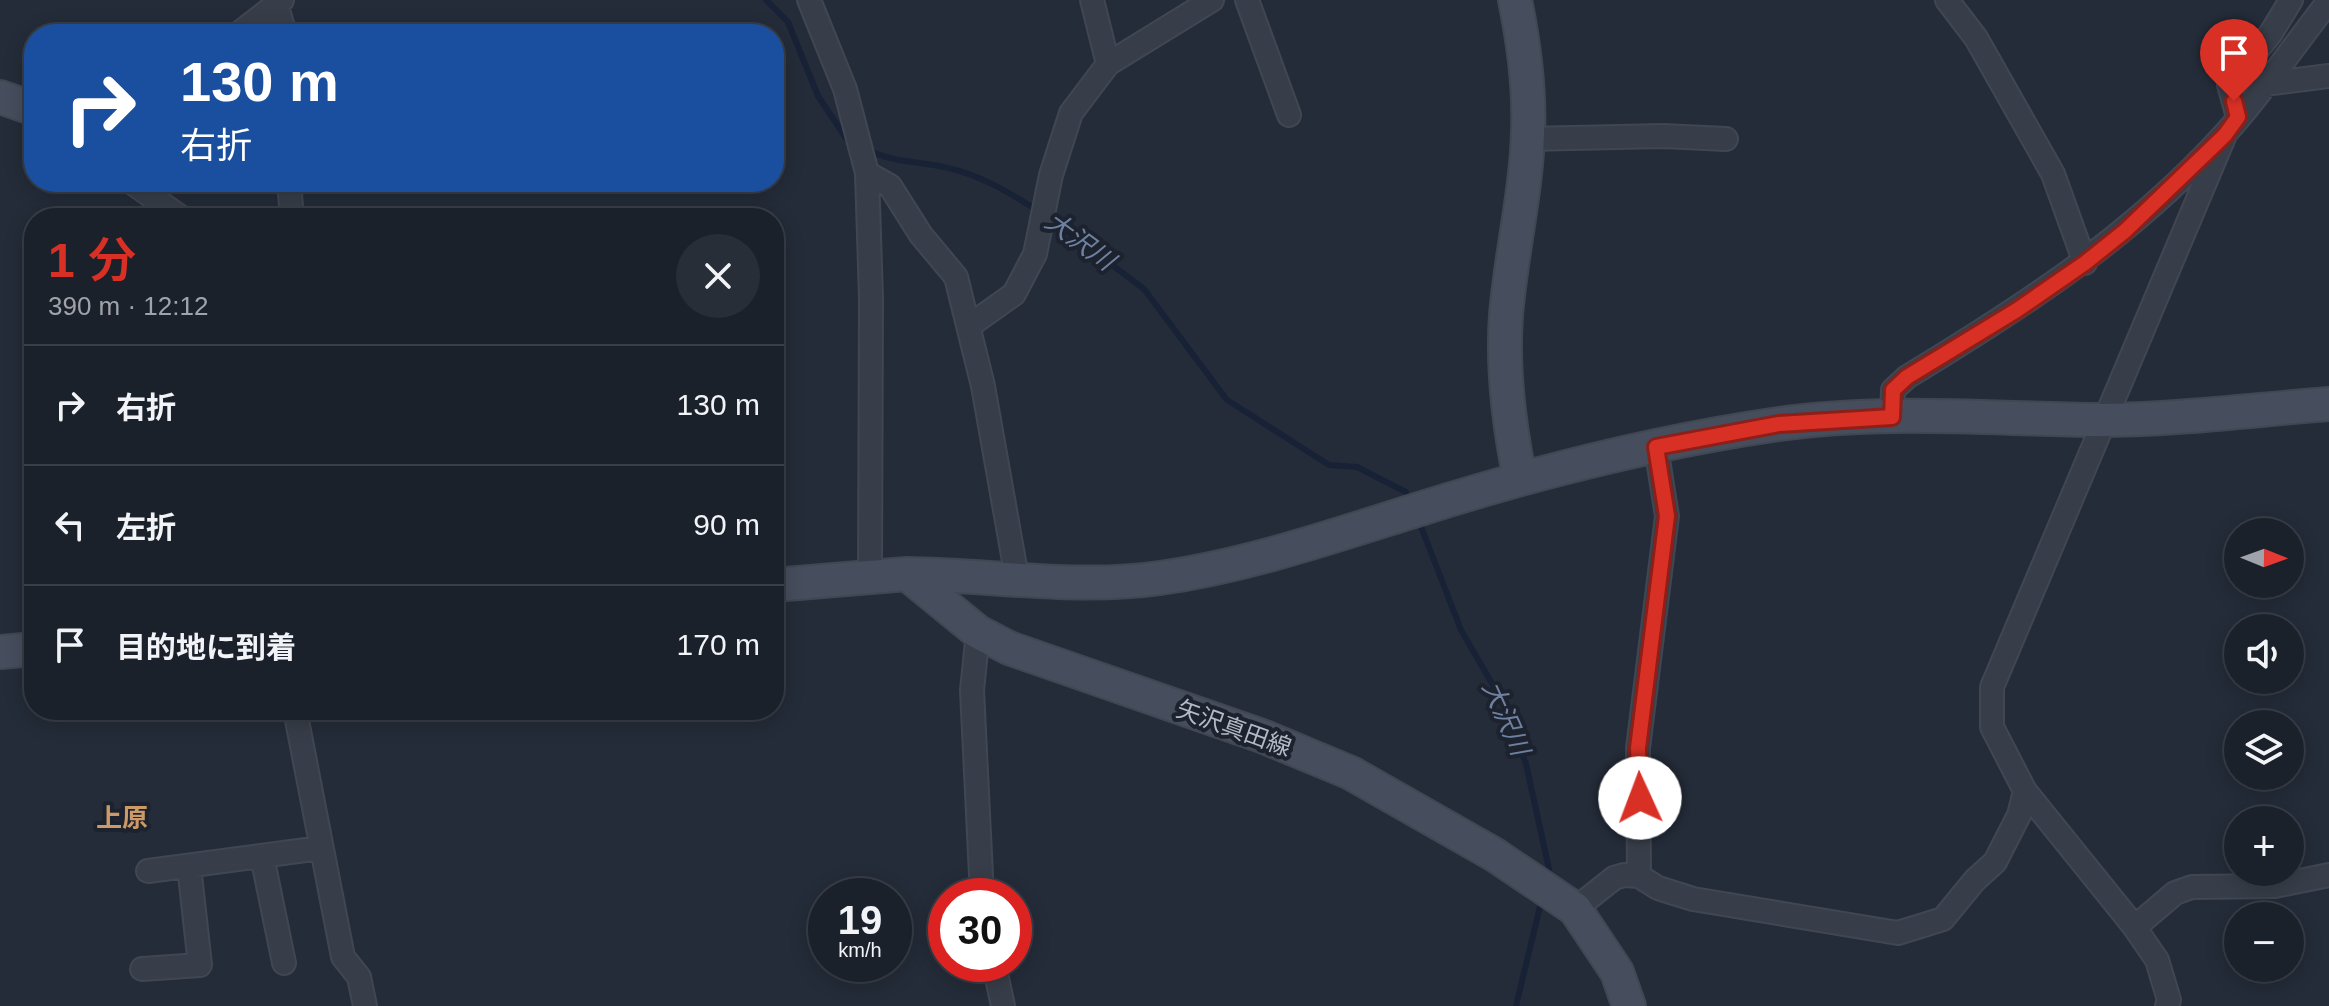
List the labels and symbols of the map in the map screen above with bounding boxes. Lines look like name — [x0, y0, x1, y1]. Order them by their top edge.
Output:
pin — [2200, 19, 2268, 101]
water label: 大沢川 — [1040, 206, 1123, 278]
north arrow — [2224, 518, 2304, 598]
water label: 大沢川 — [1476, 676, 1537, 762]
street label: 矢沢真田線 — [1173, 695, 1295, 761]
position arrow — [1598, 756, 1682, 840]
district label: 上原 — [96, 803, 148, 833]
speed limit sign: 30 — [928, 878, 1032, 982]

